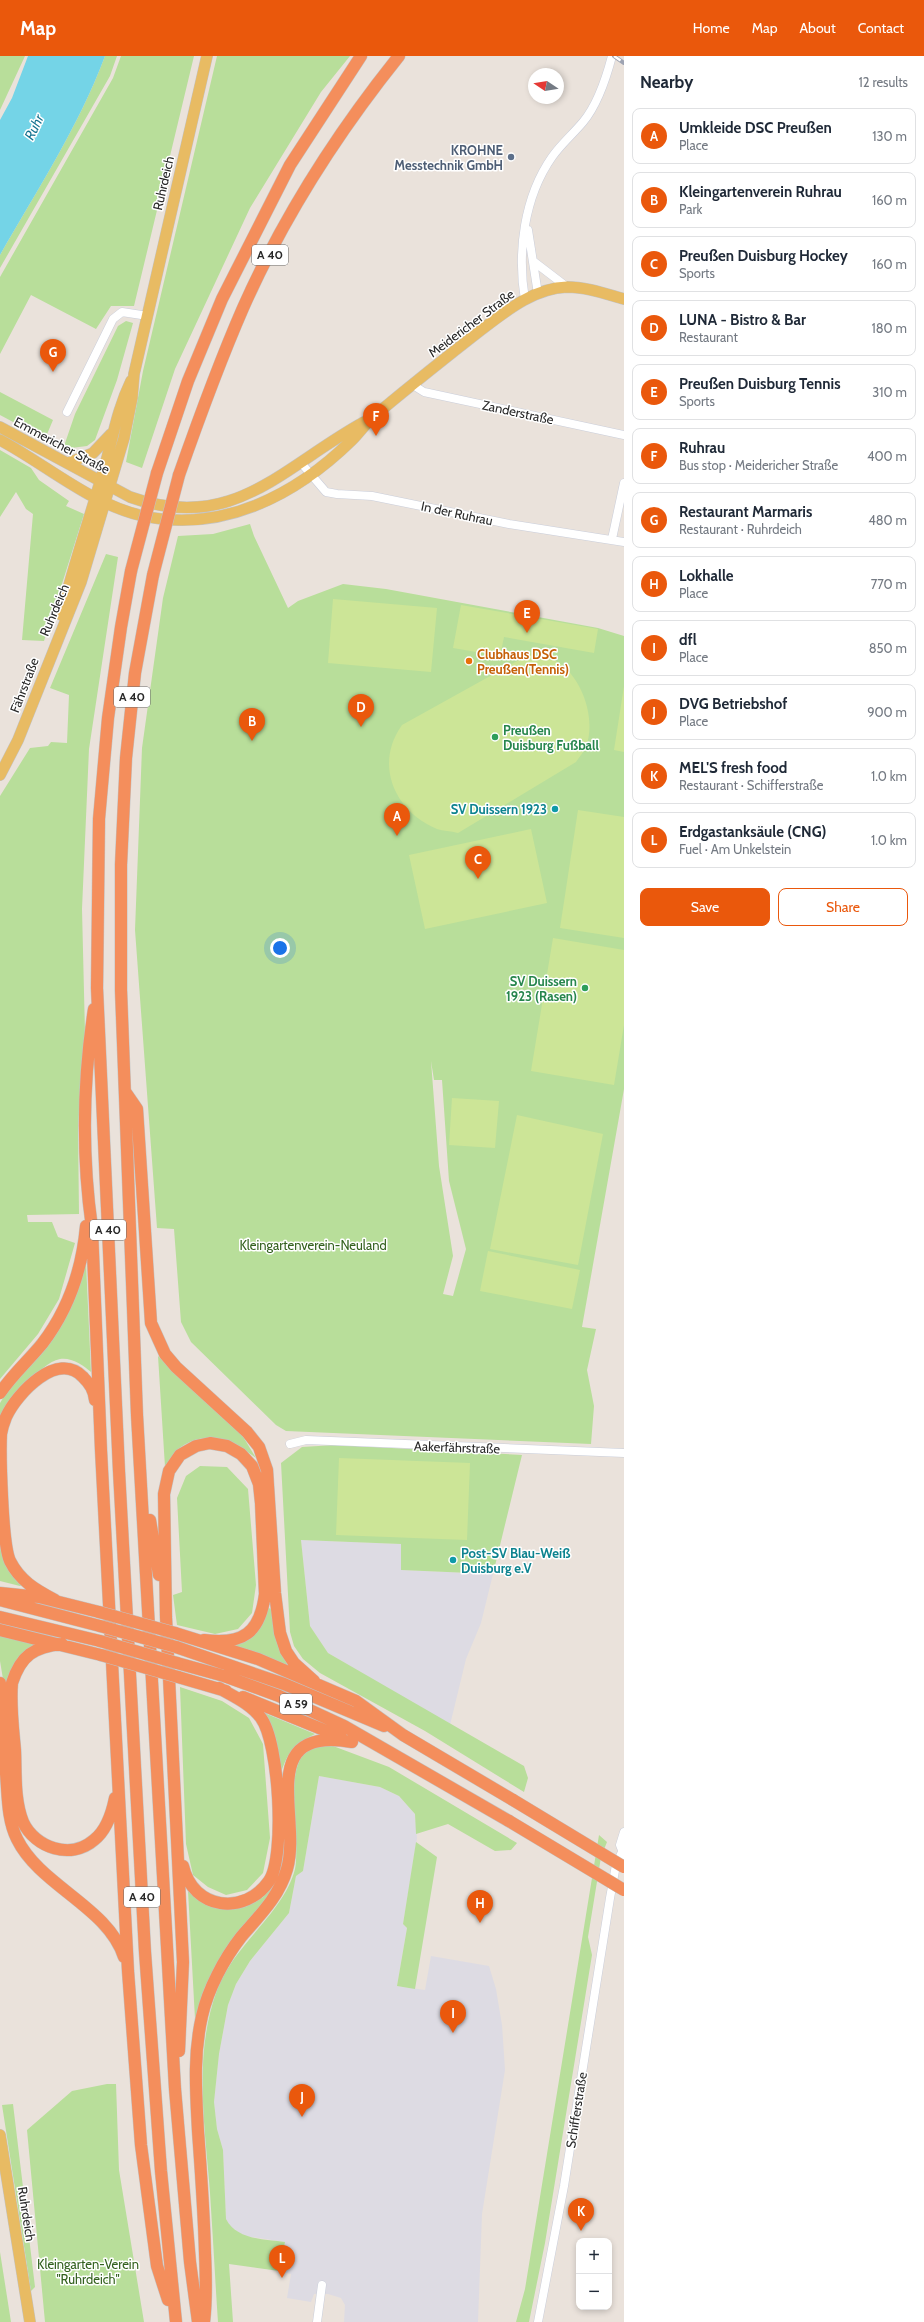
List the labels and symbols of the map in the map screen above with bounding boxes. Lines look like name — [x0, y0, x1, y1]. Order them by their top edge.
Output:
north arrow — [528, 68, 564, 104]
water label: Ruhr — [20, 111, 48, 143]
place label: KROHNE Messtechnik GmbH — [394, 142, 503, 173]
marker: KROHNE Messtechnik GmbH — [506, 152, 516, 162]
street label: Ruhrdeich — [149, 154, 177, 212]
road number: A 40 — [252, 245, 288, 265]
street label: Meidericher Straße — [425, 285, 517, 360]
pin: G — [40, 339, 66, 372]
street label: Zanderstraße — [481, 397, 556, 427]
pin: F — [363, 403, 389, 436]
street label: Emmericher Straße — [11, 413, 113, 477]
street label: In der Ruhrau — [420, 498, 495, 528]
street label: Ruhrdeich — [36, 582, 72, 638]
pin: E — [514, 600, 540, 633]
place label: Clubhaus DSC Preußen(Tennis) — [477, 646, 569, 677]
street label: Fährstraße — [6, 655, 42, 715]
marker: Clubhaus DSC Preußen(Tennis) — [464, 656, 474, 666]
road number: A 40 — [114, 687, 150, 707]
pin: D — [348, 694, 374, 727]
pin: B — [239, 708, 265, 741]
place label: Preußen Duisburg Fußball — [503, 722, 599, 753]
marker: Preußen Duisburg Fußball — [490, 732, 500, 742]
place label: SV Duissern 1923 — [451, 801, 547, 817]
pin: A — [384, 803, 410, 836]
marker: SV Duissern 1923 — [550, 804, 560, 814]
pin: C — [465, 846, 491, 879]
your location — [270, 938, 290, 958]
place label: SV Duissern 1923 (Rasen) — [506, 973, 577, 1004]
marker: SV Duissern 1923 (Rasen) — [580, 983, 590, 993]
road number: A 40 — [90, 1220, 126, 1240]
park label: Kleingartenverein-Neuland — [239, 1237, 387, 1253]
street label: Aakerfährstraße — [414, 1437, 501, 1457]
place label: Post-SV Blau-Weiß Duisburg e.V — [461, 1545, 570, 1576]
marker: Post-SV Blau-Weiß Duisburg e.V — [448, 1555, 458, 1565]
road number: A 59 — [280, 1694, 312, 1714]
road number: A 40 — [124, 1887, 160, 1907]
pin: H — [467, 1890, 493, 1923]
pin: I — [440, 2000, 466, 2033]
street label: Schifferstraße — [562, 2071, 590, 2149]
pin: J — [289, 2084, 315, 2117]
street label: Ruhrdeich — [15, 2186, 39, 2242]
pin: K — [568, 2198, 594, 2231]
pin: L — [269, 2245, 295, 2278]
park label: Kleingarten-Verein "Ruhrdeich" — [37, 2256, 139, 2287]

